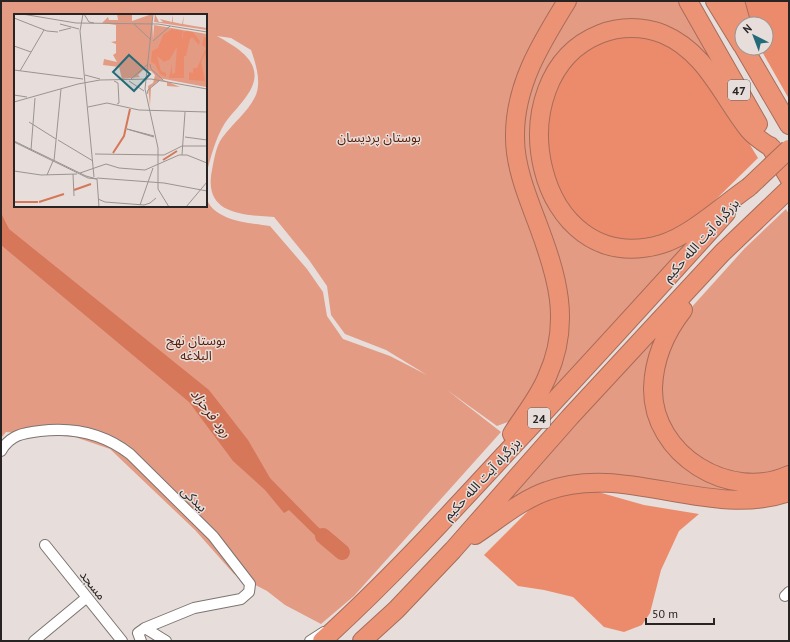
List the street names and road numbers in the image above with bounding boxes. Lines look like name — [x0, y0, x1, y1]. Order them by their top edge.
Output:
road number: 47 — [728, 80, 750, 100]
street label: بزرگراه آیت الله حکیم — [659, 195, 744, 286]
road number: 24 — [528, 408, 550, 428]
street label: بزرگراه آیت الله حکیم — [440, 434, 526, 525]
street label: بیدکی — [177, 482, 211, 516]
street label: مسجد — [76, 567, 110, 603]

